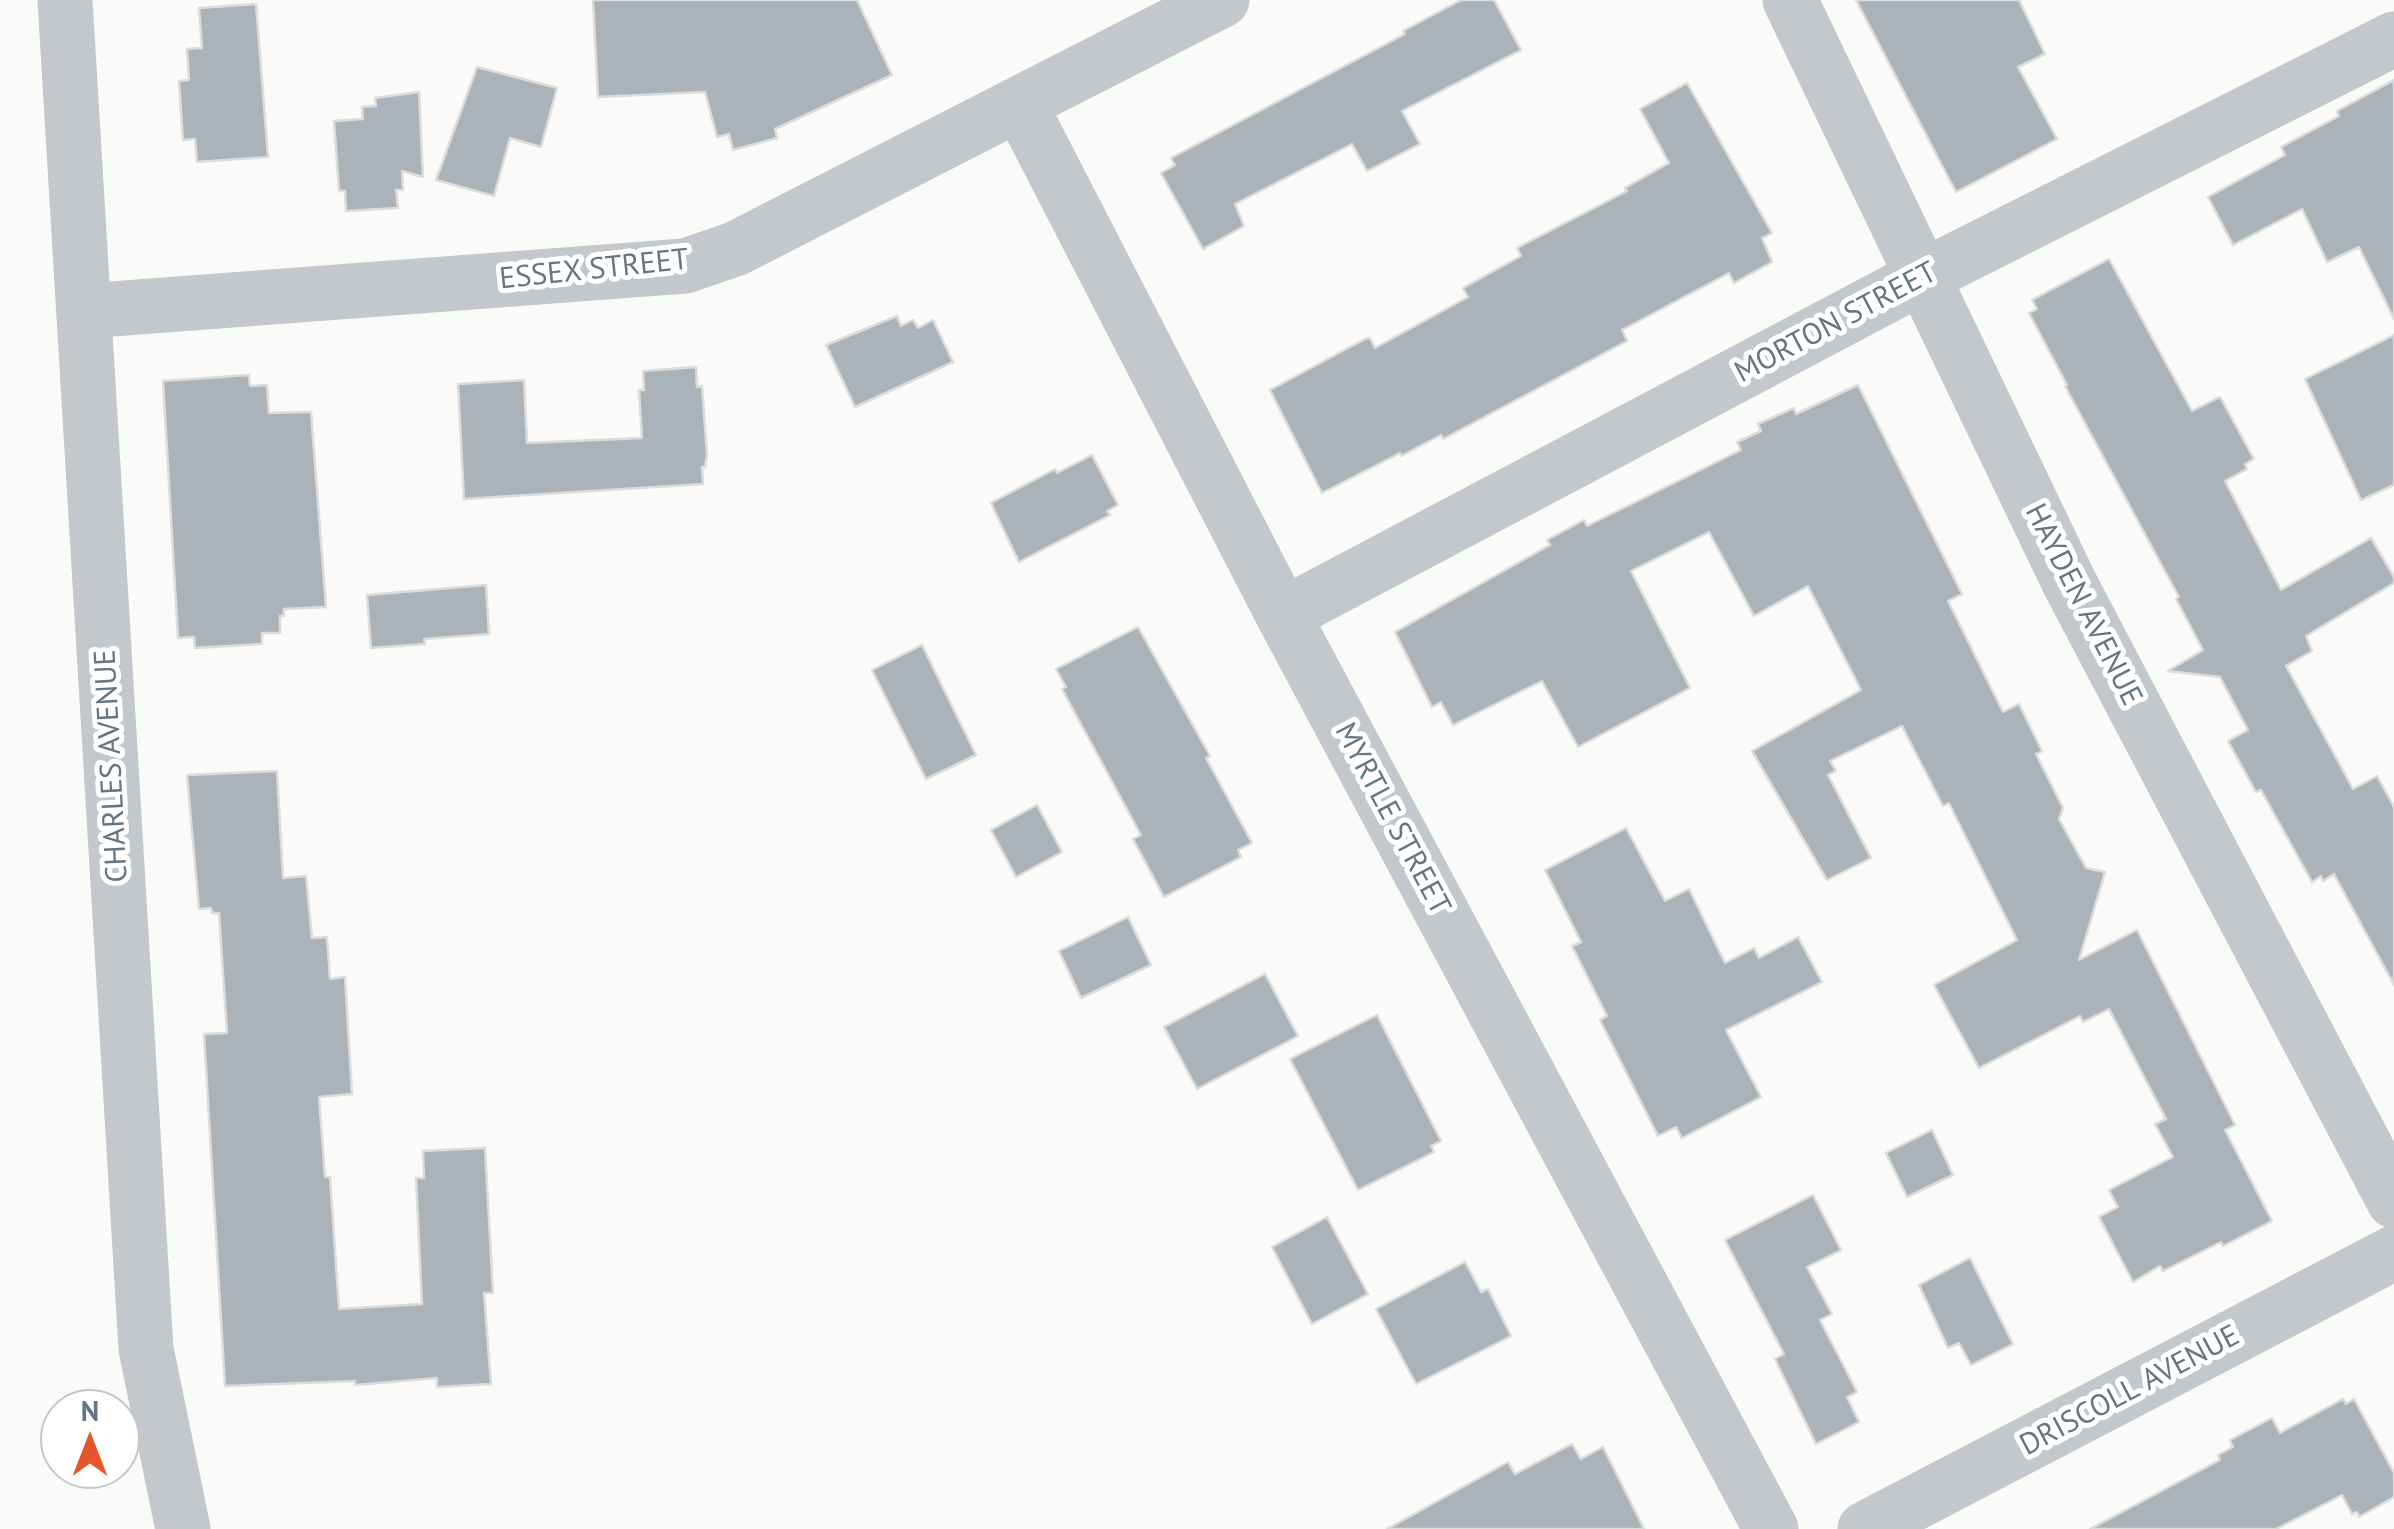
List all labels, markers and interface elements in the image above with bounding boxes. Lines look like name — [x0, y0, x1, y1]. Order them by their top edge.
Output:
street label: ESSEX STREET — [498, 242, 690, 298]
street label: MORTON STREET — [1729, 255, 1943, 391]
street label: HAYDEN AVENUE — [2017, 498, 2149, 712]
street label: CHARLES AVENUE — [88, 649, 136, 883]
street label: MYRTLE STREET — [1326, 717, 1458, 921]
street label: DRISCOLL AVENUE — [2014, 1318, 2246, 1464]
north arrow — [40, 1389, 140, 1489]
text: N — [81, 1392, 99, 1429]

